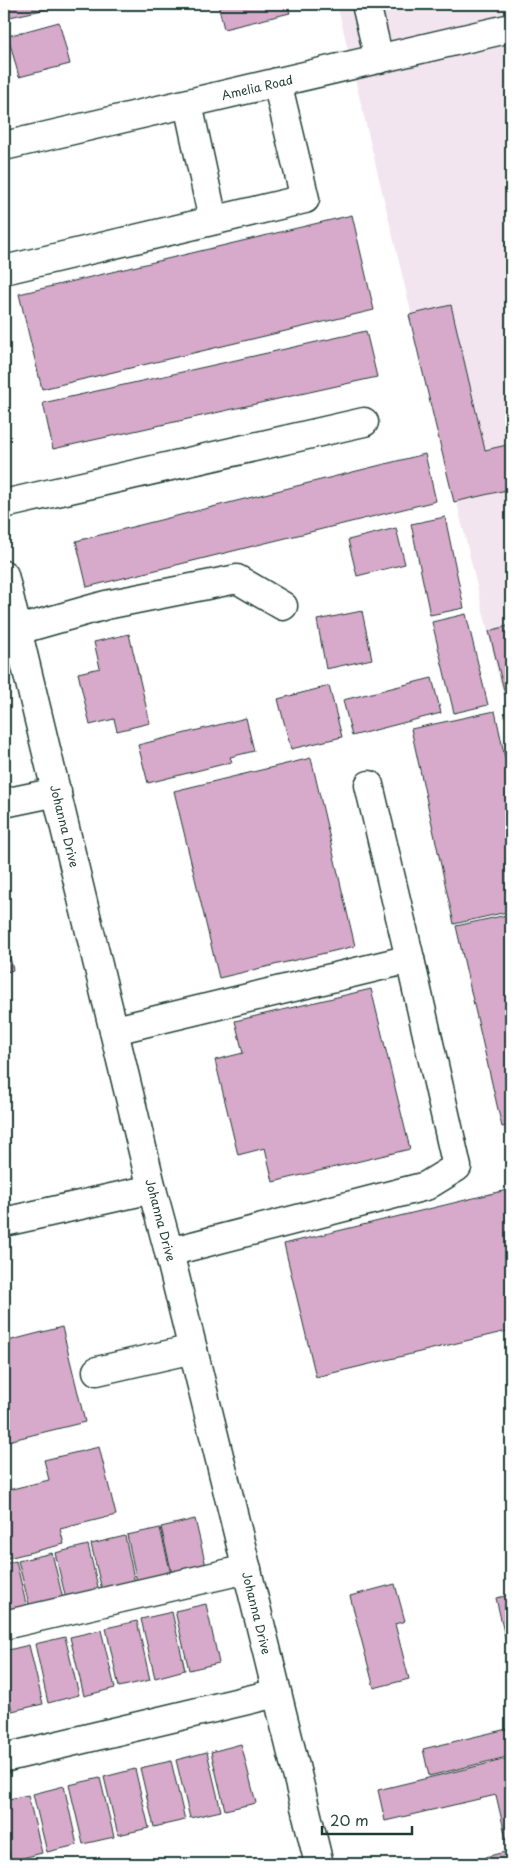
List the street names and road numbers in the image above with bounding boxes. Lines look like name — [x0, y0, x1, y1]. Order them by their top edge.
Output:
street label: Amelia Road — [219, 70, 295, 104]
street label: Johanna Drive — [46, 783, 84, 869]
street label: Johanna Drive — [141, 1177, 181, 1263]
street label: Johanna Drive — [238, 1570, 276, 1656]

